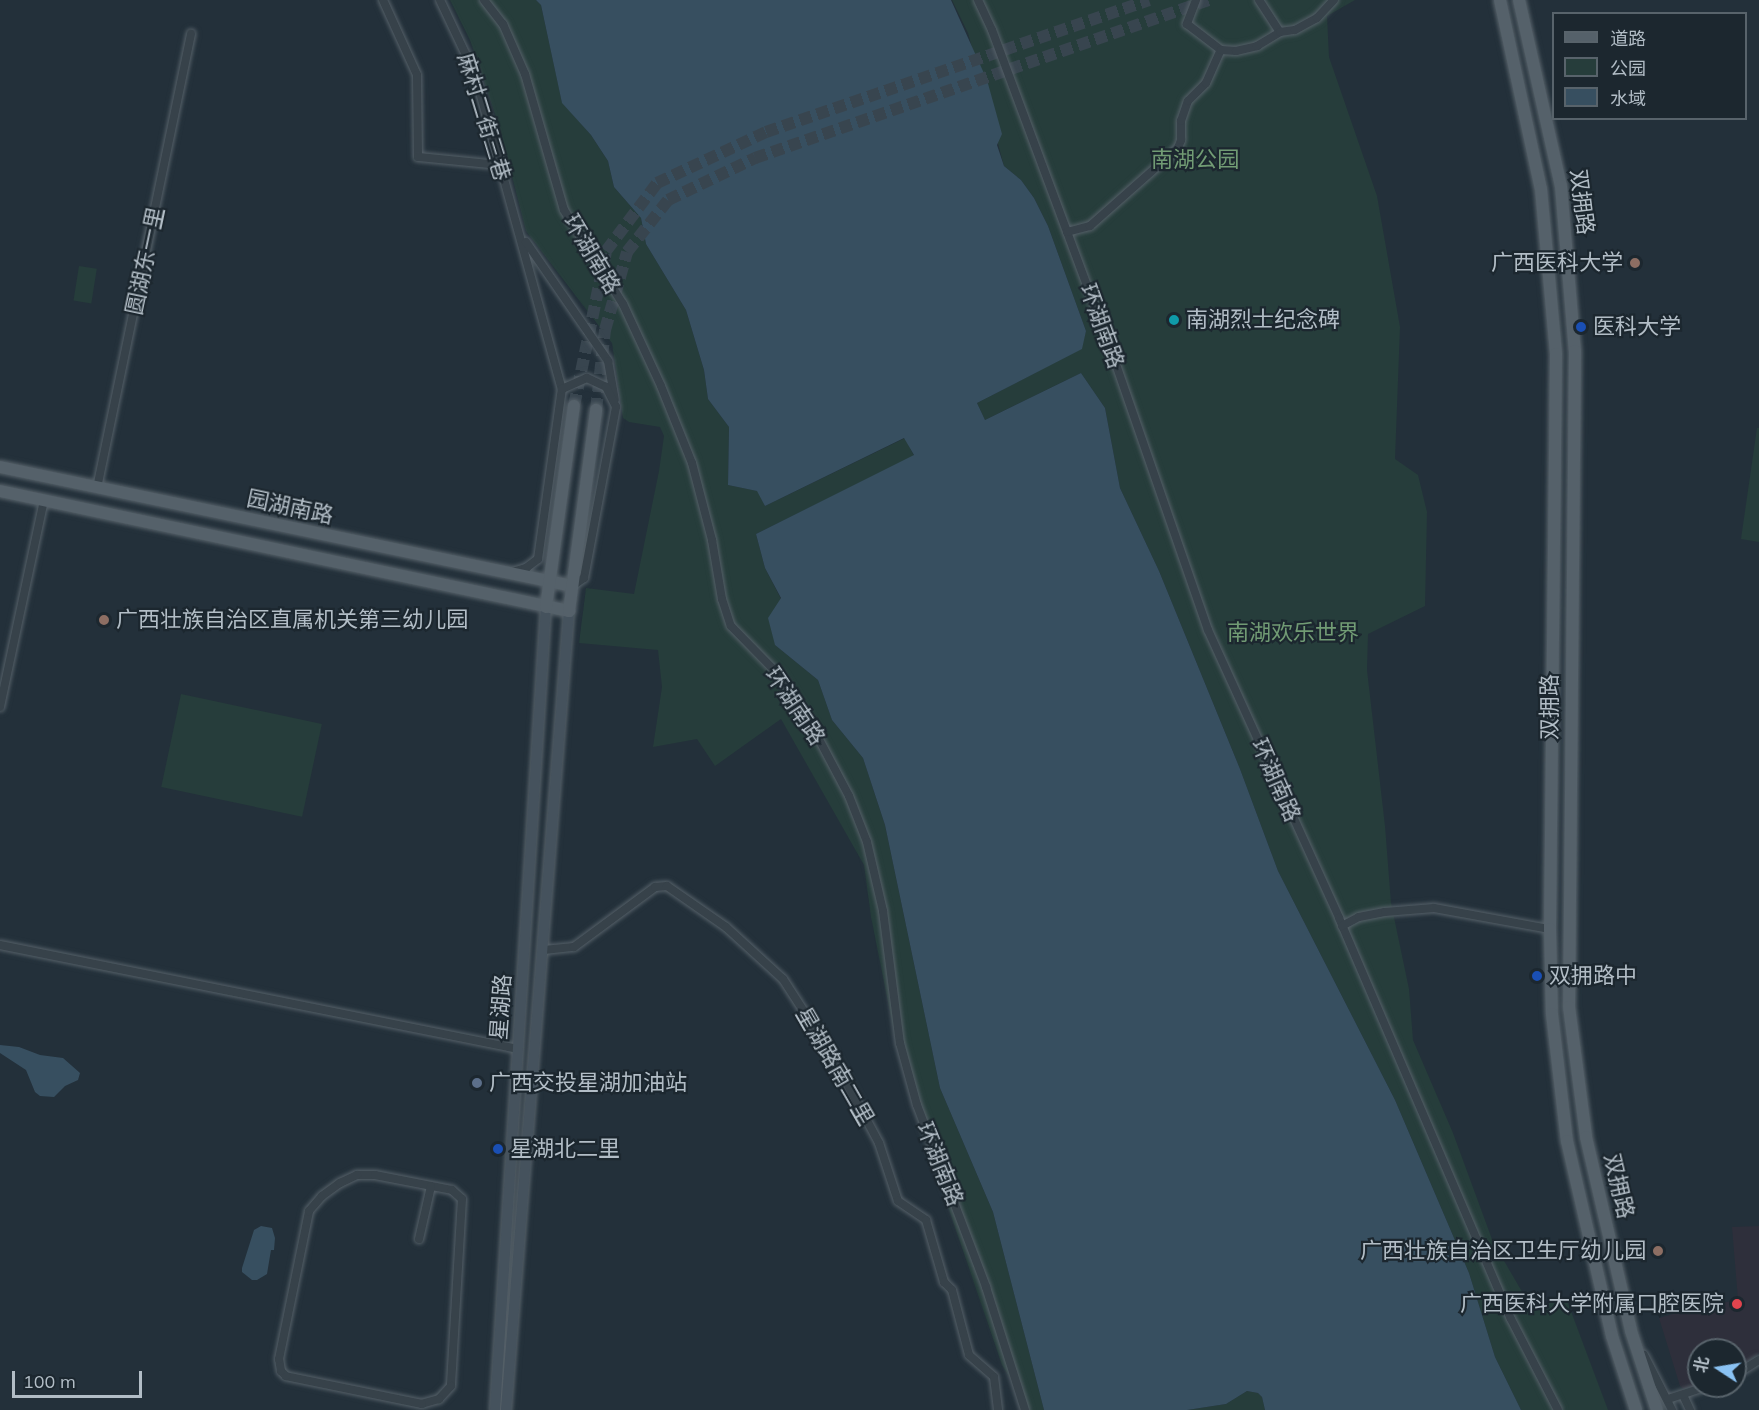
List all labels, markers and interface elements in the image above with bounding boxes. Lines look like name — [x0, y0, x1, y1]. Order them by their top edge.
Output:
legend — [1552, 12, 1747, 120]
text: 道路 — [1610, 27, 1646, 50]
street label: 麻村二街三巷 — [452, 50, 516, 184]
text: 公园 — [1610, 57, 1646, 80]
text: 水域 — [1610, 87, 1646, 110]
park label: 南湖公园 — [1151, 147, 1239, 173]
street label: 双拥路 — [1565, 168, 1599, 236]
street label: 圆湖东一里 — [121, 204, 169, 318]
street label: 环湖南路 — [558, 209, 626, 299]
place label: 广西医科大学 — [1491, 250, 1623, 276]
marker: 广西医科大学 — [1628, 256, 1642, 270]
street label: 环湖南路 — [1075, 280, 1129, 372]
place label: 南湖烈士纪念碑 — [1186, 307, 1340, 333]
marker: 南湖烈士纪念碑 — [1167, 313, 1181, 327]
place label: 医科大学 — [1593, 314, 1681, 340]
marker: 医科大学 — [1574, 320, 1588, 334]
street label: 园湖南路 — [244, 485, 336, 529]
place label: 广西壮族自治区直属机关第三幼儿园 — [116, 607, 468, 633]
marker: 广西壮族自治区直属机关第三幼儿园 — [97, 613, 111, 627]
park label: 南湖欢乐世界 — [1227, 620, 1359, 646]
street label: 环湖南路 — [759, 662, 831, 750]
street label: 双拥路 — [1537, 674, 1563, 740]
street label: 环湖南路 — [1246, 734, 1306, 826]
place label: 双拥路中 — [1549, 963, 1637, 989]
marker: 双拥路中 — [1530, 969, 1544, 983]
street label: 星湖路 — [486, 973, 516, 1041]
street label: 星湖路南二里 — [791, 1002, 879, 1130]
place label: 广西交投星湖加油站 — [489, 1070, 687, 1096]
marker: 广西交投星湖加油站 — [470, 1076, 484, 1090]
street label: 环湖南路 — [911, 1118, 969, 1210]
place label: 星湖北二里 — [510, 1136, 620, 1162]
marker: 星湖北二里 — [491, 1142, 505, 1156]
street label: 双拥路 — [1599, 1151, 1639, 1221]
place label: 广西壮族自治区卫生厅幼儿园 — [1360, 1238, 1646, 1264]
marker: 广西壮族自治区卫生厅幼儿园 — [1651, 1244, 1665, 1258]
place label: 广西医科大学附属口腔医院 — [1460, 1291, 1724, 1317]
marker: 广西医科大学附属口腔医院 — [1728, 1295, 1746, 1313]
north arrow — [1687, 1338, 1747, 1398]
text: 北 — [1690, 1355, 1713, 1375]
scale bar — [15, 1359, 146, 1397]
text: 100 m — [23, 1370, 76, 1393]

